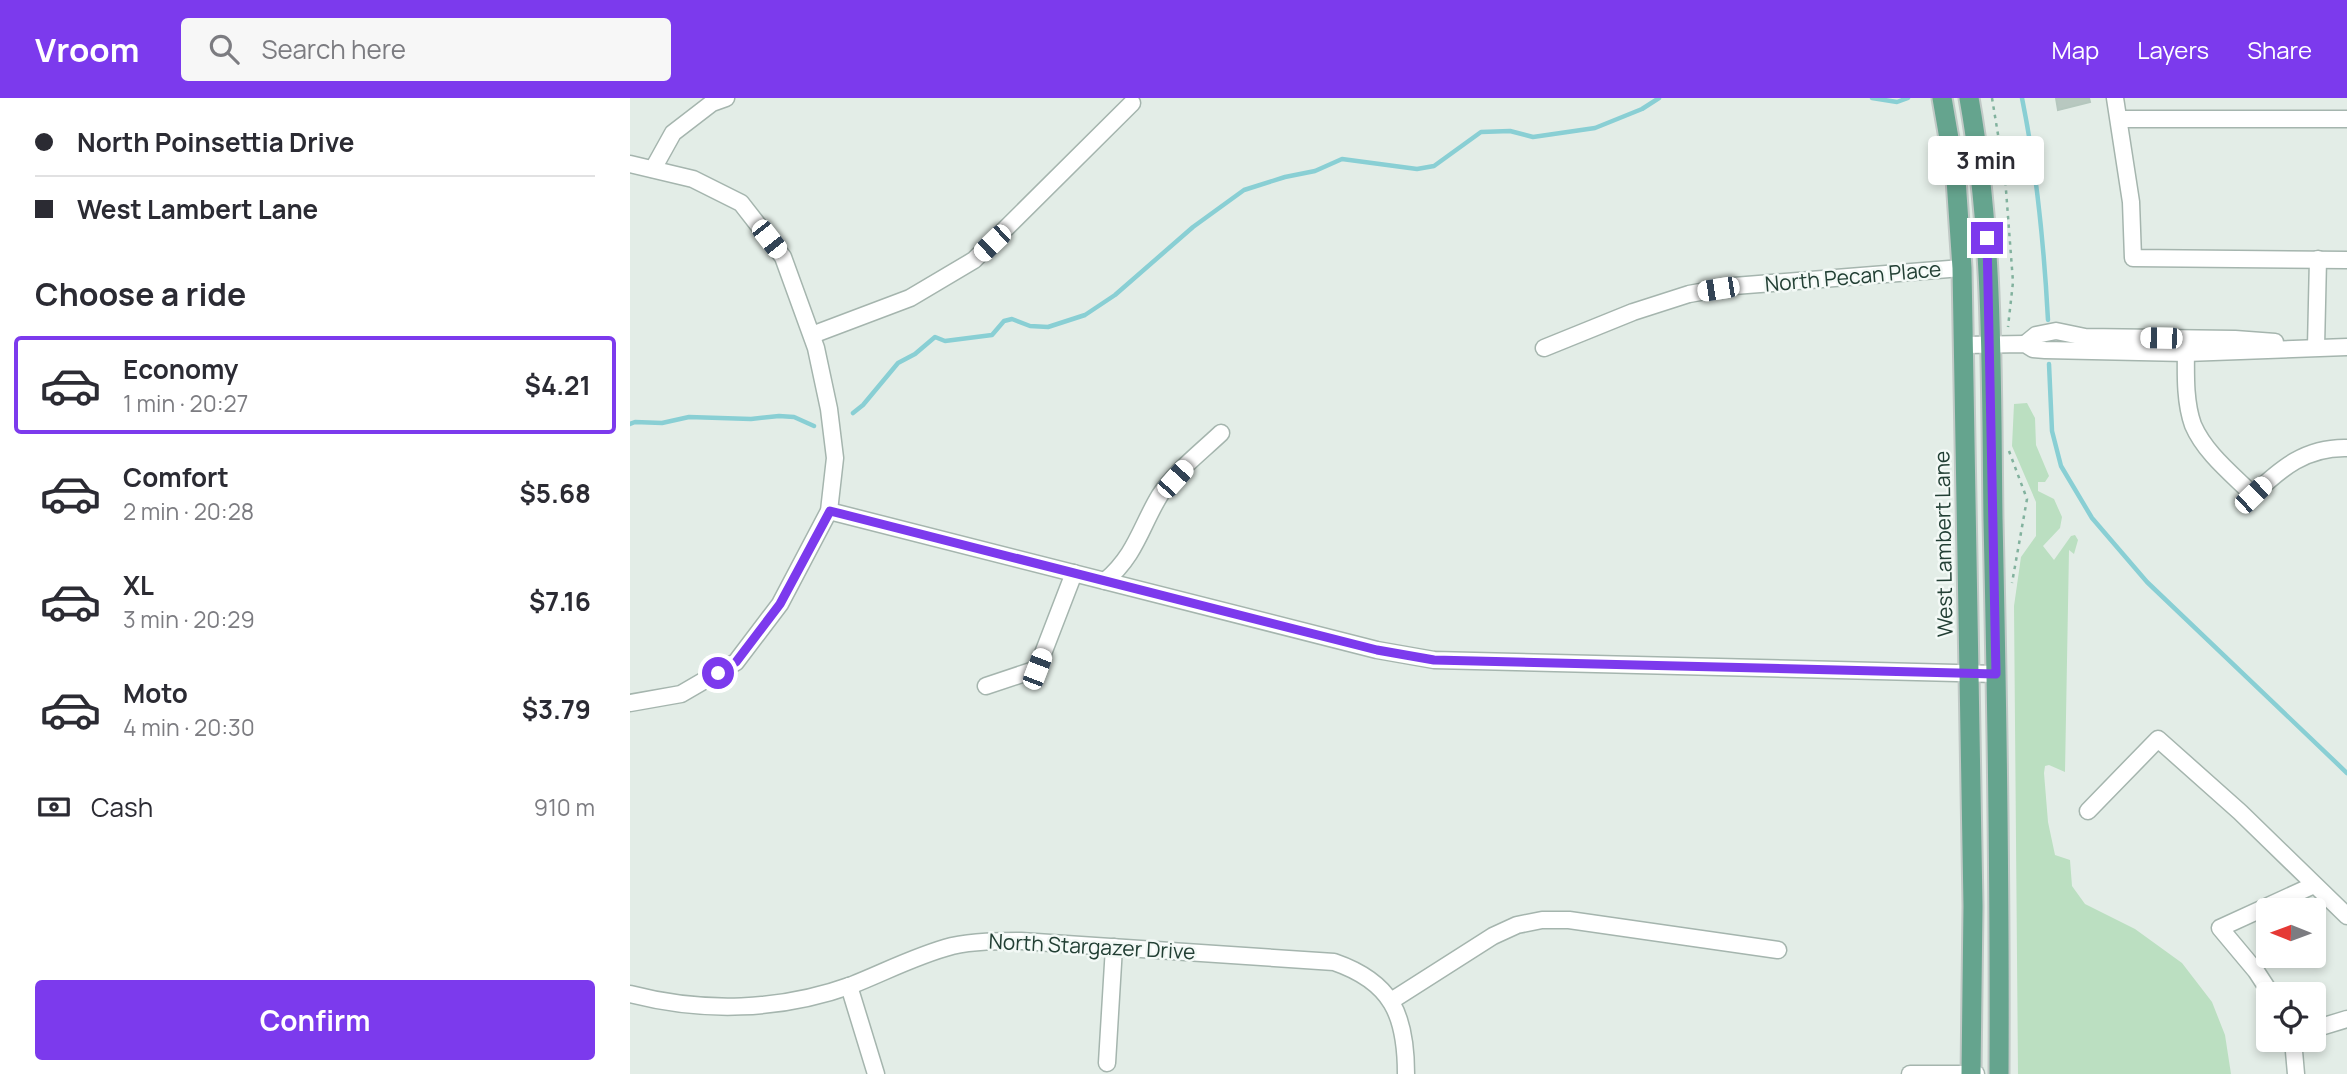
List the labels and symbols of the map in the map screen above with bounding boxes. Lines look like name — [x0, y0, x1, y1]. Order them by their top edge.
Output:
callout: 3 min — [1929, 136, 2045, 186]
car — [748, 216, 791, 262]
car — [970, 221, 1015, 265]
route end — [1971, 222, 2003, 254]
street label: North Pecan Place — [1763, 254, 1942, 298]
car — [1696, 275, 1741, 303]
car — [2140, 327, 2183, 349]
street label: West Lambert Lane — [1927, 451, 1959, 637]
car — [1154, 456, 1197, 502]
car — [2231, 473, 2276, 517]
car — [1020, 646, 1055, 692]
route start — [702, 657, 734, 689]
north arrow — [2256, 898, 2326, 968]
street label: North Stargazer Drive — [988, 927, 1196, 965]

